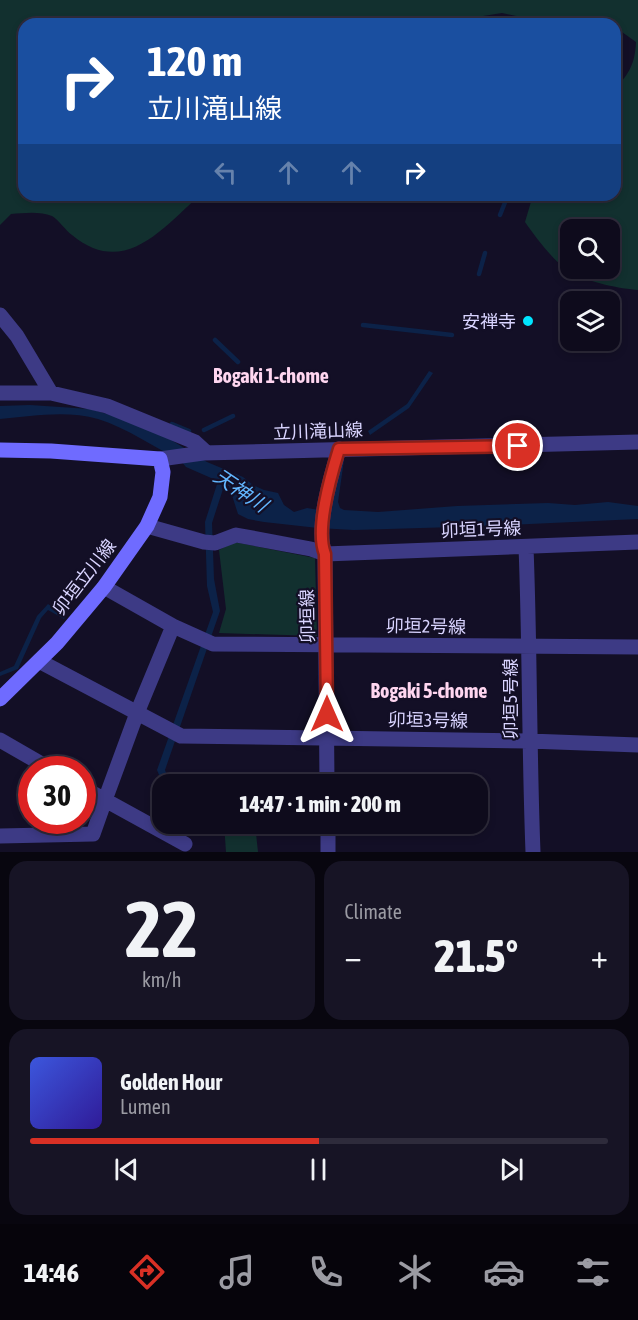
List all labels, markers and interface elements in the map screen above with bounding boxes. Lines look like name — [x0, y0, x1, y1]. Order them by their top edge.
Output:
text: 120 m — [147, 37, 242, 85]
icon: right — [48, 42, 126, 120]
text: 立川滝山線 — [147, 93, 282, 124]
icon: left — [209, 156, 242, 189]
icon: ahead — [272, 156, 305, 189]
icon: ahead — [335, 156, 368, 189]
icon: right — [398, 156, 431, 189]
map controls — [560, 219, 620, 351]
button: search — [560, 219, 620, 279]
button: layers — [560, 291, 620, 351]
place label: 安禅寺 — [462, 311, 516, 332]
marker: 安禅寺 — [521, 314, 535, 328]
district label: Bogaki 1-chome — [213, 364, 329, 387]
street label: 立川滝山線 — [273, 419, 363, 443]
pin — [492, 420, 543, 471]
icon: arrive — [501, 429, 534, 462]
water label: 天神川 — [210, 464, 274, 517]
street label: 卯垣1号線 — [440, 517, 522, 541]
street label: 卯垣立川線 — [48, 535, 120, 619]
street label: 卯垣線 — [296, 589, 318, 643]
street label: 卯垣2号線 — [386, 615, 466, 637]
street label: 卯垣5号線 — [500, 659, 521, 739]
district label: Bogaki 5-chome — [371, 679, 487, 702]
position arrow — [295, 682, 359, 746]
street label: 卯垣3号線 — [388, 709, 468, 731]
speed limit sign: 30 — [18, 756, 96, 834]
text: 14:47 · 1 min · 200 m — [239, 791, 401, 817]
text: 22 — [125, 884, 198, 974]
text: Climate — [345, 900, 402, 923]
text: 21.5° — [434, 930, 518, 982]
text: − — [345, 937, 362, 975]
text: + — [591, 937, 608, 975]
text: km/h — [142, 968, 182, 991]
text: Golden Hour — [120, 1069, 222, 1095]
text: Lumen — [120, 1095, 171, 1118]
icon: previous — [110, 1153, 143, 1186]
icon: pause — [302, 1153, 335, 1186]
icon: next — [495, 1153, 528, 1186]
icon: directions — [126, 1251, 168, 1293]
icon: music — [216, 1251, 258, 1293]
icon: phone — [305, 1251, 347, 1293]
icon: climate — [394, 1251, 436, 1293]
icon: car — [483, 1251, 525, 1293]
icon: filters — [572, 1251, 614, 1293]
text: 14:46 — [24, 1257, 79, 1288]

